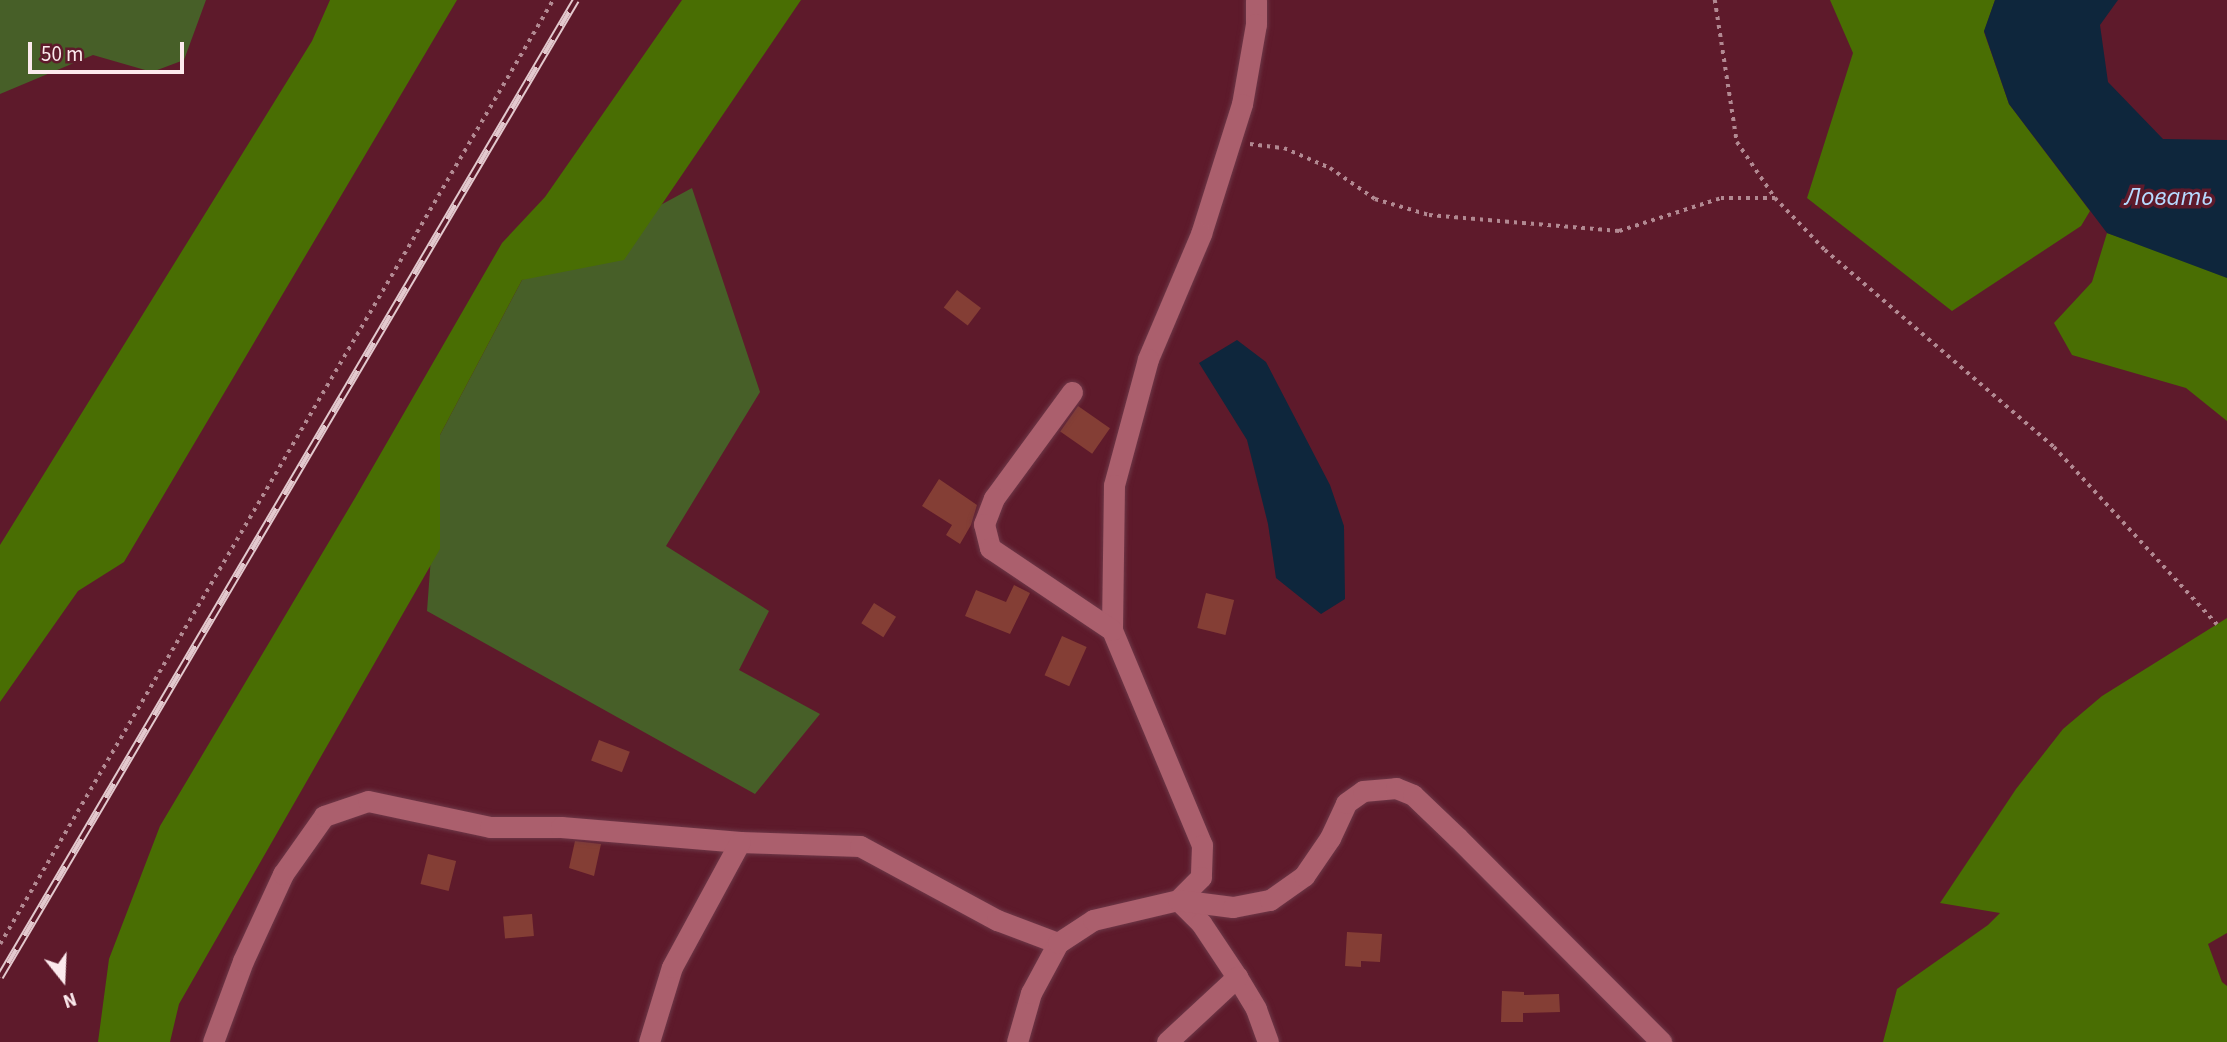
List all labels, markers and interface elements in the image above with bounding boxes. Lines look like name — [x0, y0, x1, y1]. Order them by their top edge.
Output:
scale bar — [32, 28, 187, 72]
text: 50 m — [41, 39, 83, 69]
water label: Ловать — [2125, 181, 2213, 213]
north arrow — [28, 944, 98, 1014]
text: N — [59, 985, 80, 1014]

